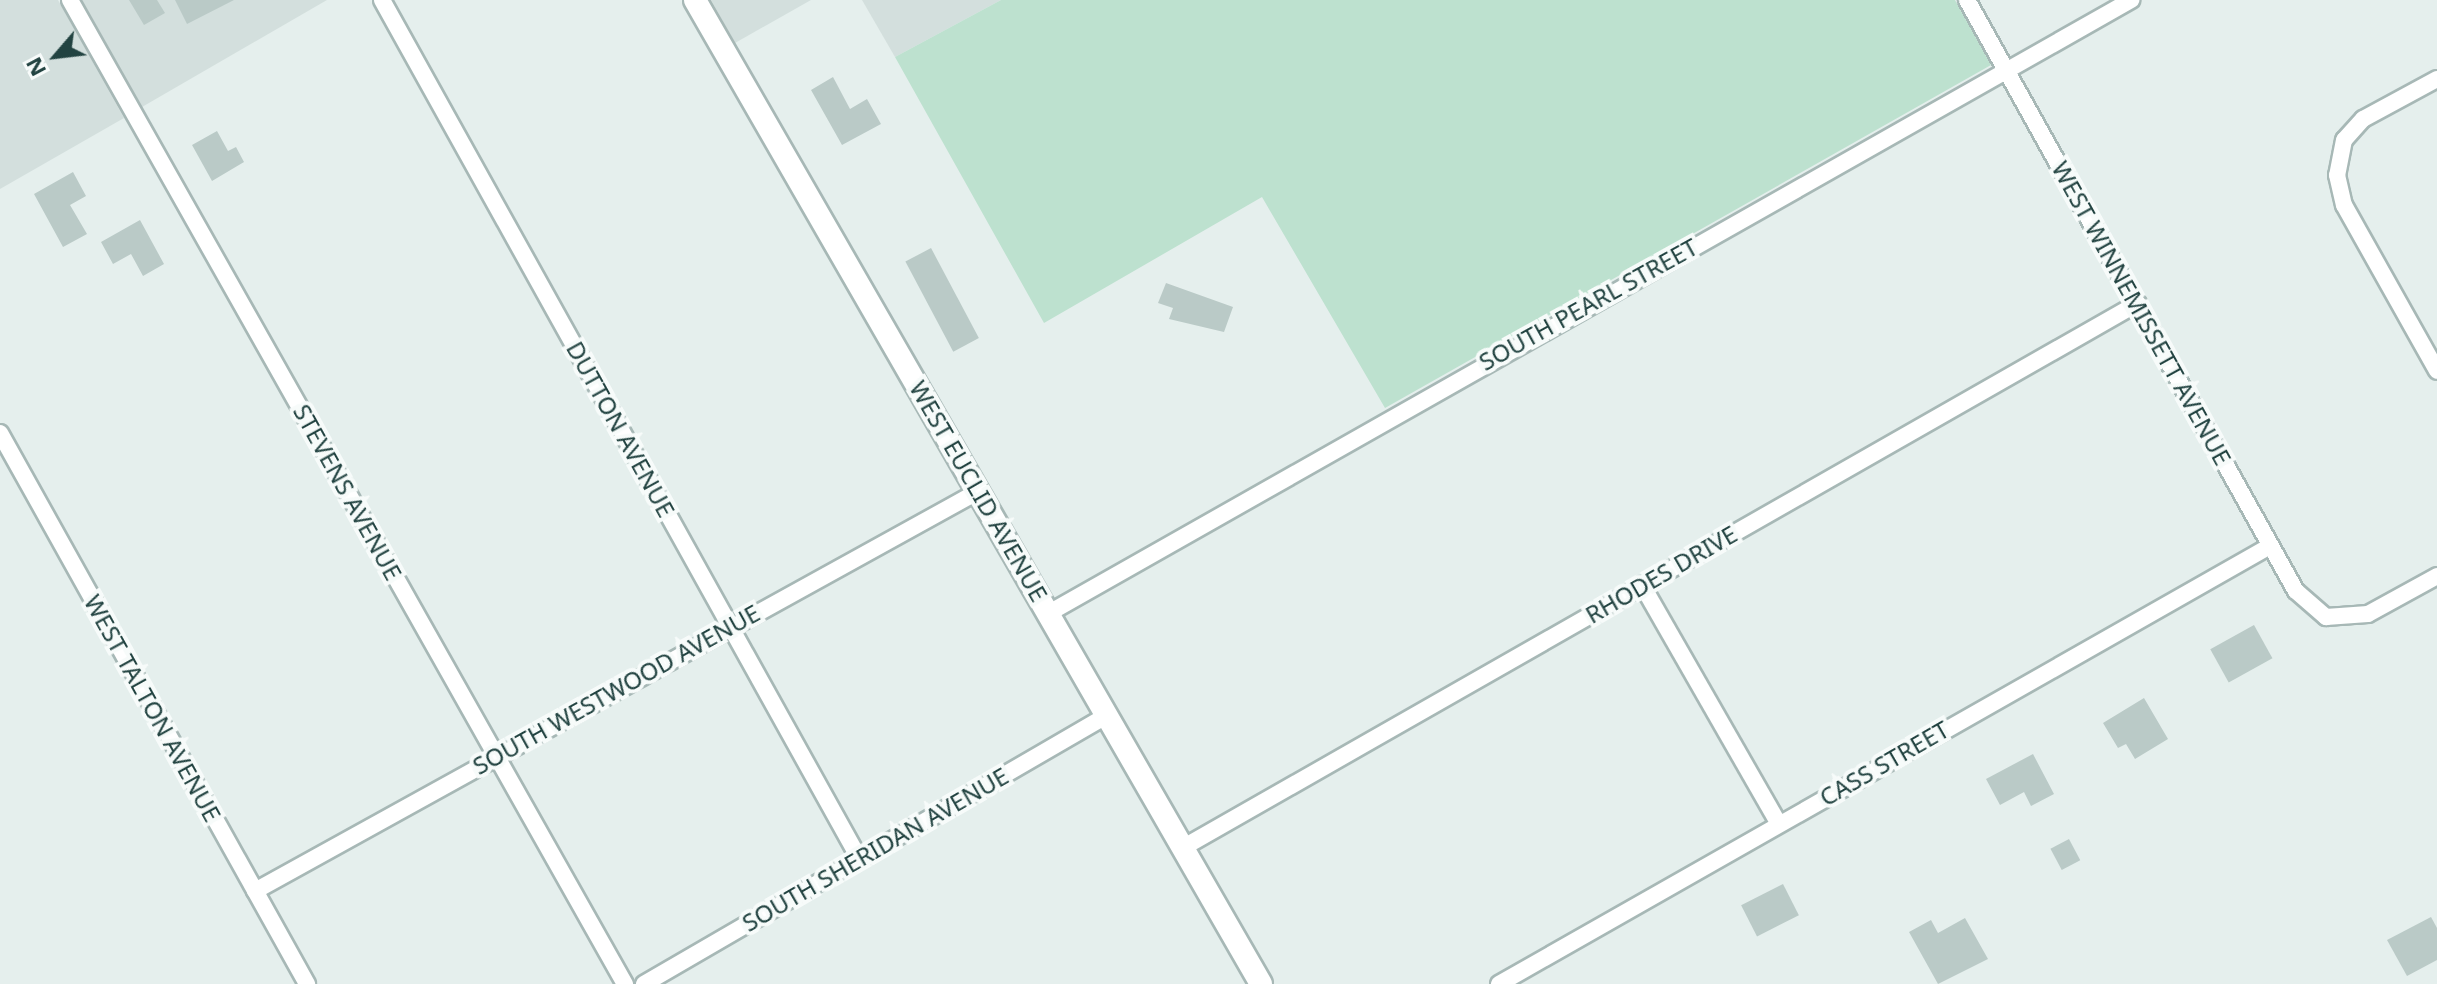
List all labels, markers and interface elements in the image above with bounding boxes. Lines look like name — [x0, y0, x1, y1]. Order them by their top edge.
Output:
north arrow — [16, 16, 96, 96]
text: N — [17, 52, 52, 82]
street label: WEST WINNEMISSETT AVENUE — [2046, 156, 2238, 470]
street label: SOUTH PEARL STREET — [1474, 232, 1702, 376]
street label: DUTTON AVENUE — [561, 336, 681, 522]
street label: WEST EUCLID AVENUE — [904, 375, 1054, 607]
street label: STEVENS AVENUE — [288, 399, 408, 585]
street label: RHODES DRIVE — [1580, 519, 1742, 629]
street label: WEST TALTON AVENUE — [79, 590, 227, 826]
street label: SOUTH WESTWOOD AVENUE — [468, 598, 764, 780]
street label: CASS STREET — [1814, 714, 1954, 812]
street label: SOUTH SHERIDAN AVENUE — [737, 761, 1013, 937]

